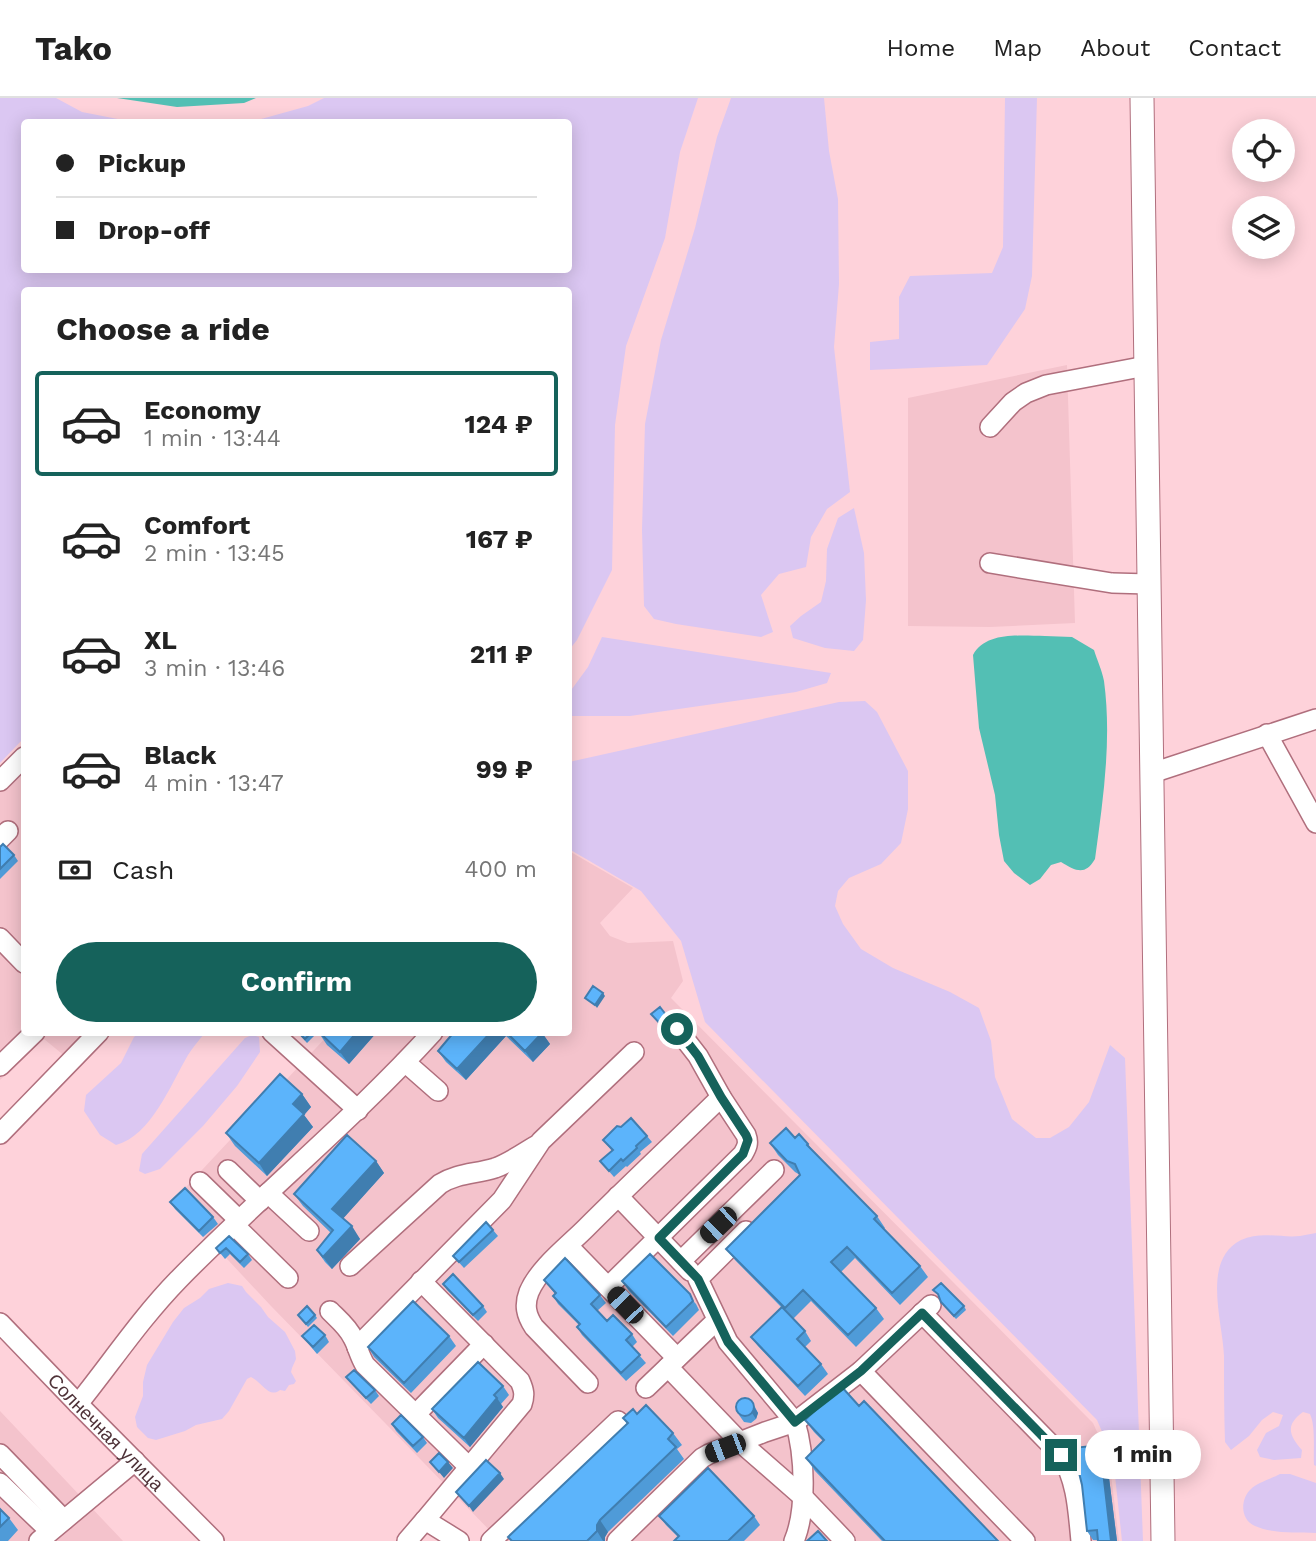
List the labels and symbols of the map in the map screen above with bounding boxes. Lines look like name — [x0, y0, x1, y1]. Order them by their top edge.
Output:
route start — [661, 1013, 693, 1045]
car — [696, 1203, 741, 1247]
car — [603, 1283, 648, 1327]
street label: Солнечная улица — [43, 1369, 169, 1496]
callout: 1 min — [1086, 1430, 1201, 1480]
car — [702, 1431, 749, 1465]
route end — [1045, 1439, 1077, 1471]

